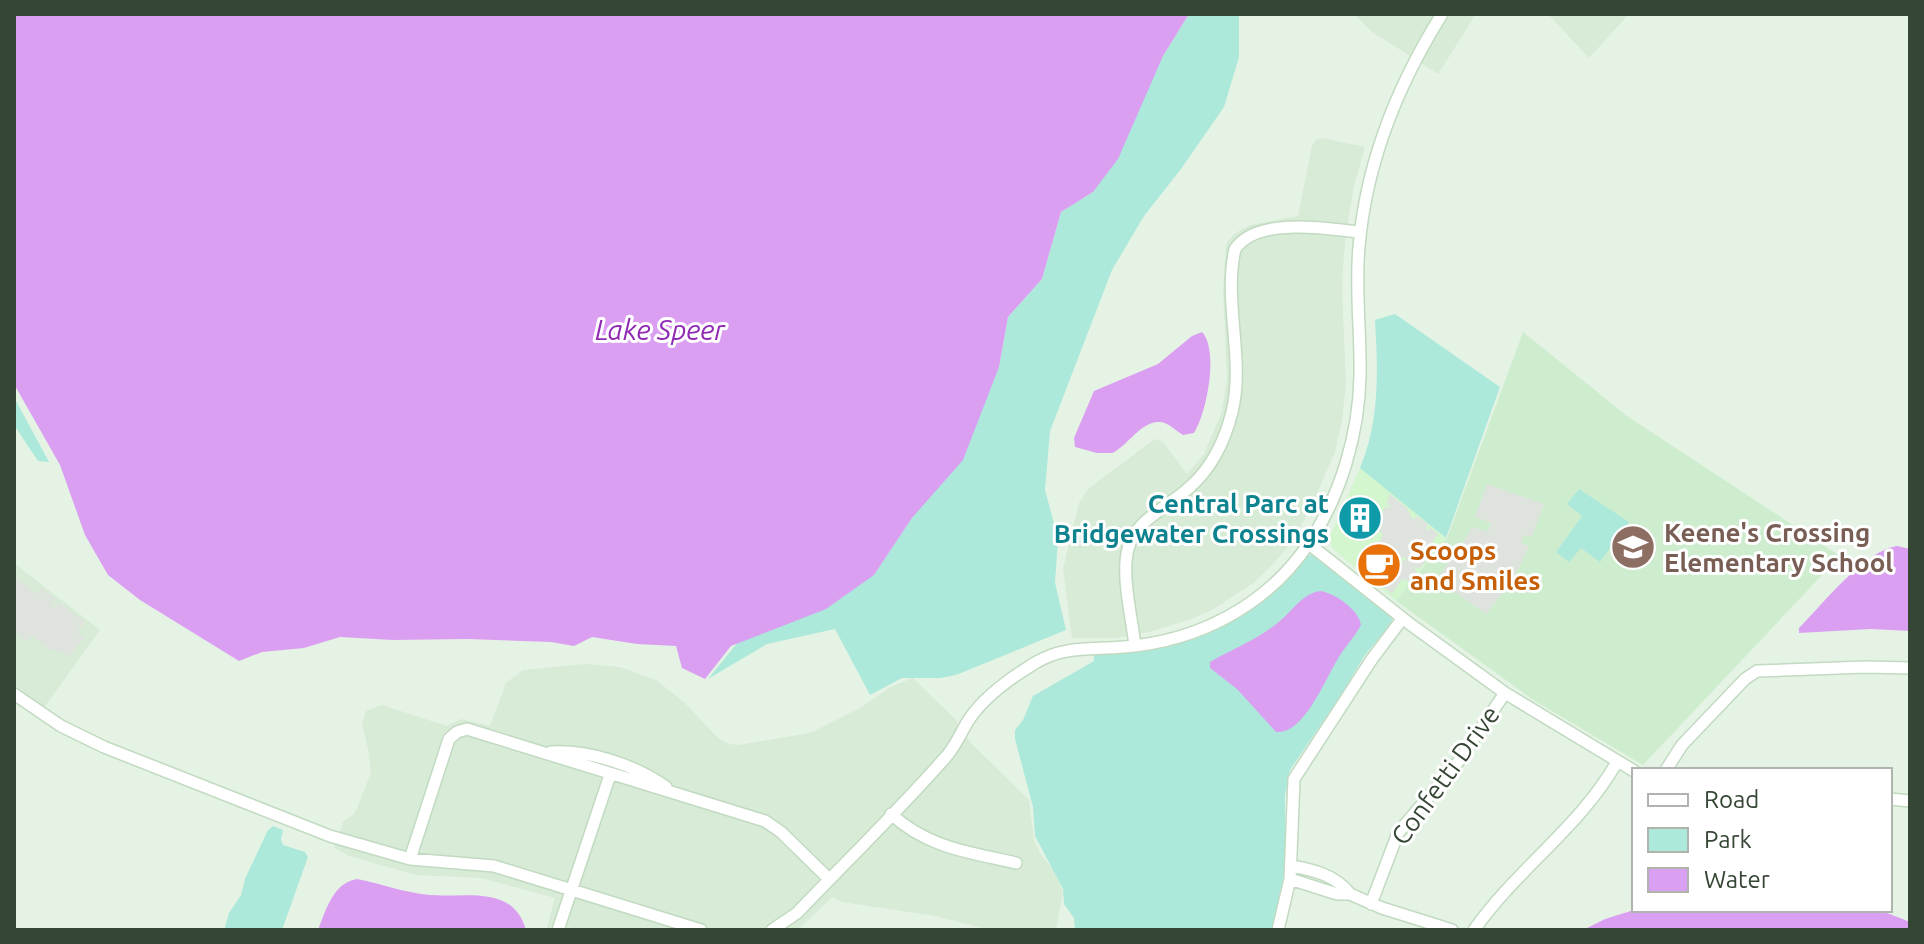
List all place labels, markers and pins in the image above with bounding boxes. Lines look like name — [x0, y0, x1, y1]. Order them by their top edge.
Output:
place label: Central Parc at Bridgewater Crossings — [1054, 489, 1329, 548]
building icon: Central Parc at Bridgewater Crossings — [1336, 494, 1384, 542]
place label: Keene's Crossing Elementary School — [1664, 518, 1893, 577]
school or university icon: Keene's Crossing Elementary School — [1609, 523, 1657, 571]
place label: Scoops and Smiles — [1410, 536, 1541, 595]
cafe icon: Scoops and Smiles — [1355, 541, 1403, 589]

